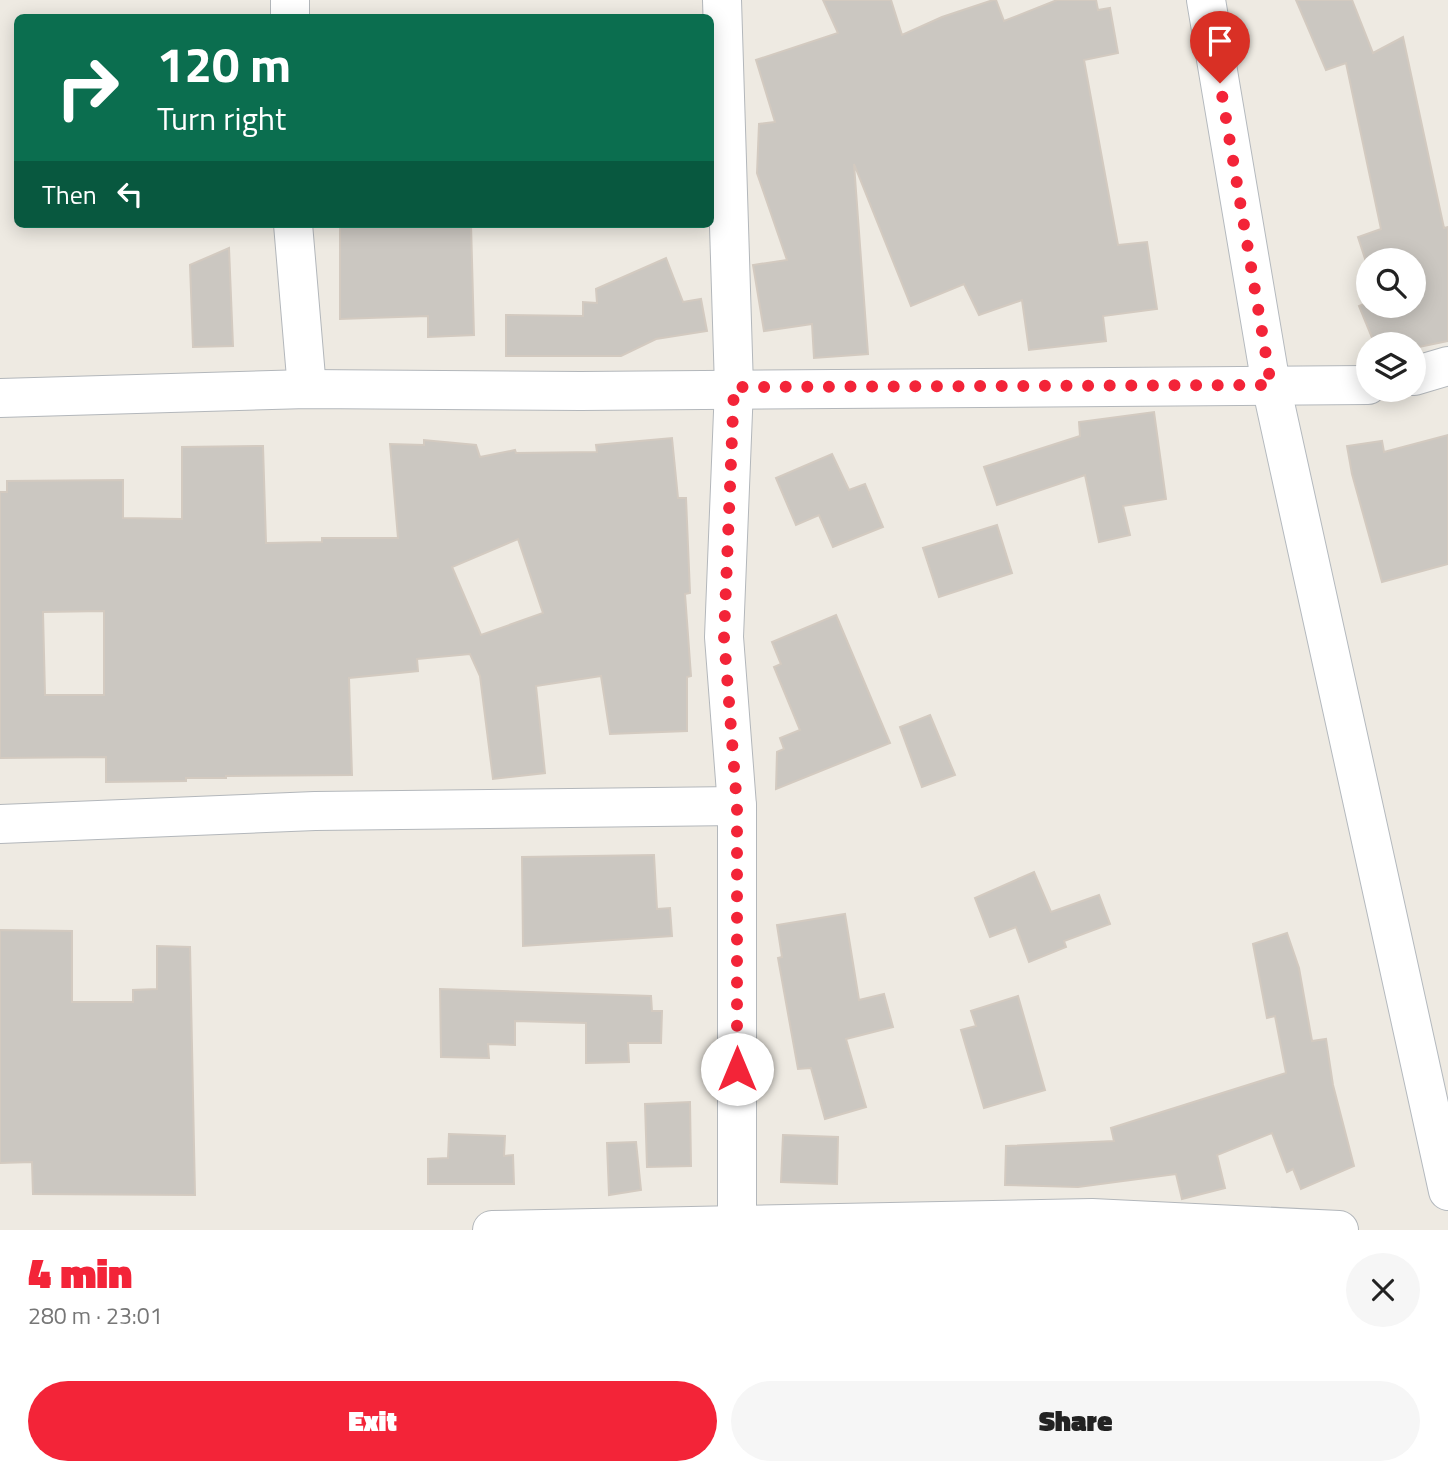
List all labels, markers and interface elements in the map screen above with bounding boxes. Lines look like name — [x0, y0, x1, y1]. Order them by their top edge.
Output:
pin — [1190, 11, 1250, 83]
icon: arrive — [1201, 22, 1239, 60]
text: 120 m — [157, 26, 291, 101]
icon: right — [42, 42, 133, 133]
text: Turn right — [157, 94, 286, 142]
text: Then — [42, 175, 97, 214]
icon: left — [111, 175, 149, 213]
map controls — [1356, 248, 1426, 402]
button: search — [1356, 248, 1426, 318]
button: layers — [1356, 332, 1426, 402]
position arrow — [700, 1032, 774, 1106]
text: 4 min — [28, 1240, 132, 1304]
button: close — [1346, 1253, 1420, 1327]
text: 280 m · 23:01 — [28, 1298, 163, 1333]
button: Exit — [28, 1381, 717, 1461]
button: Share — [731, 1381, 1420, 1461]

